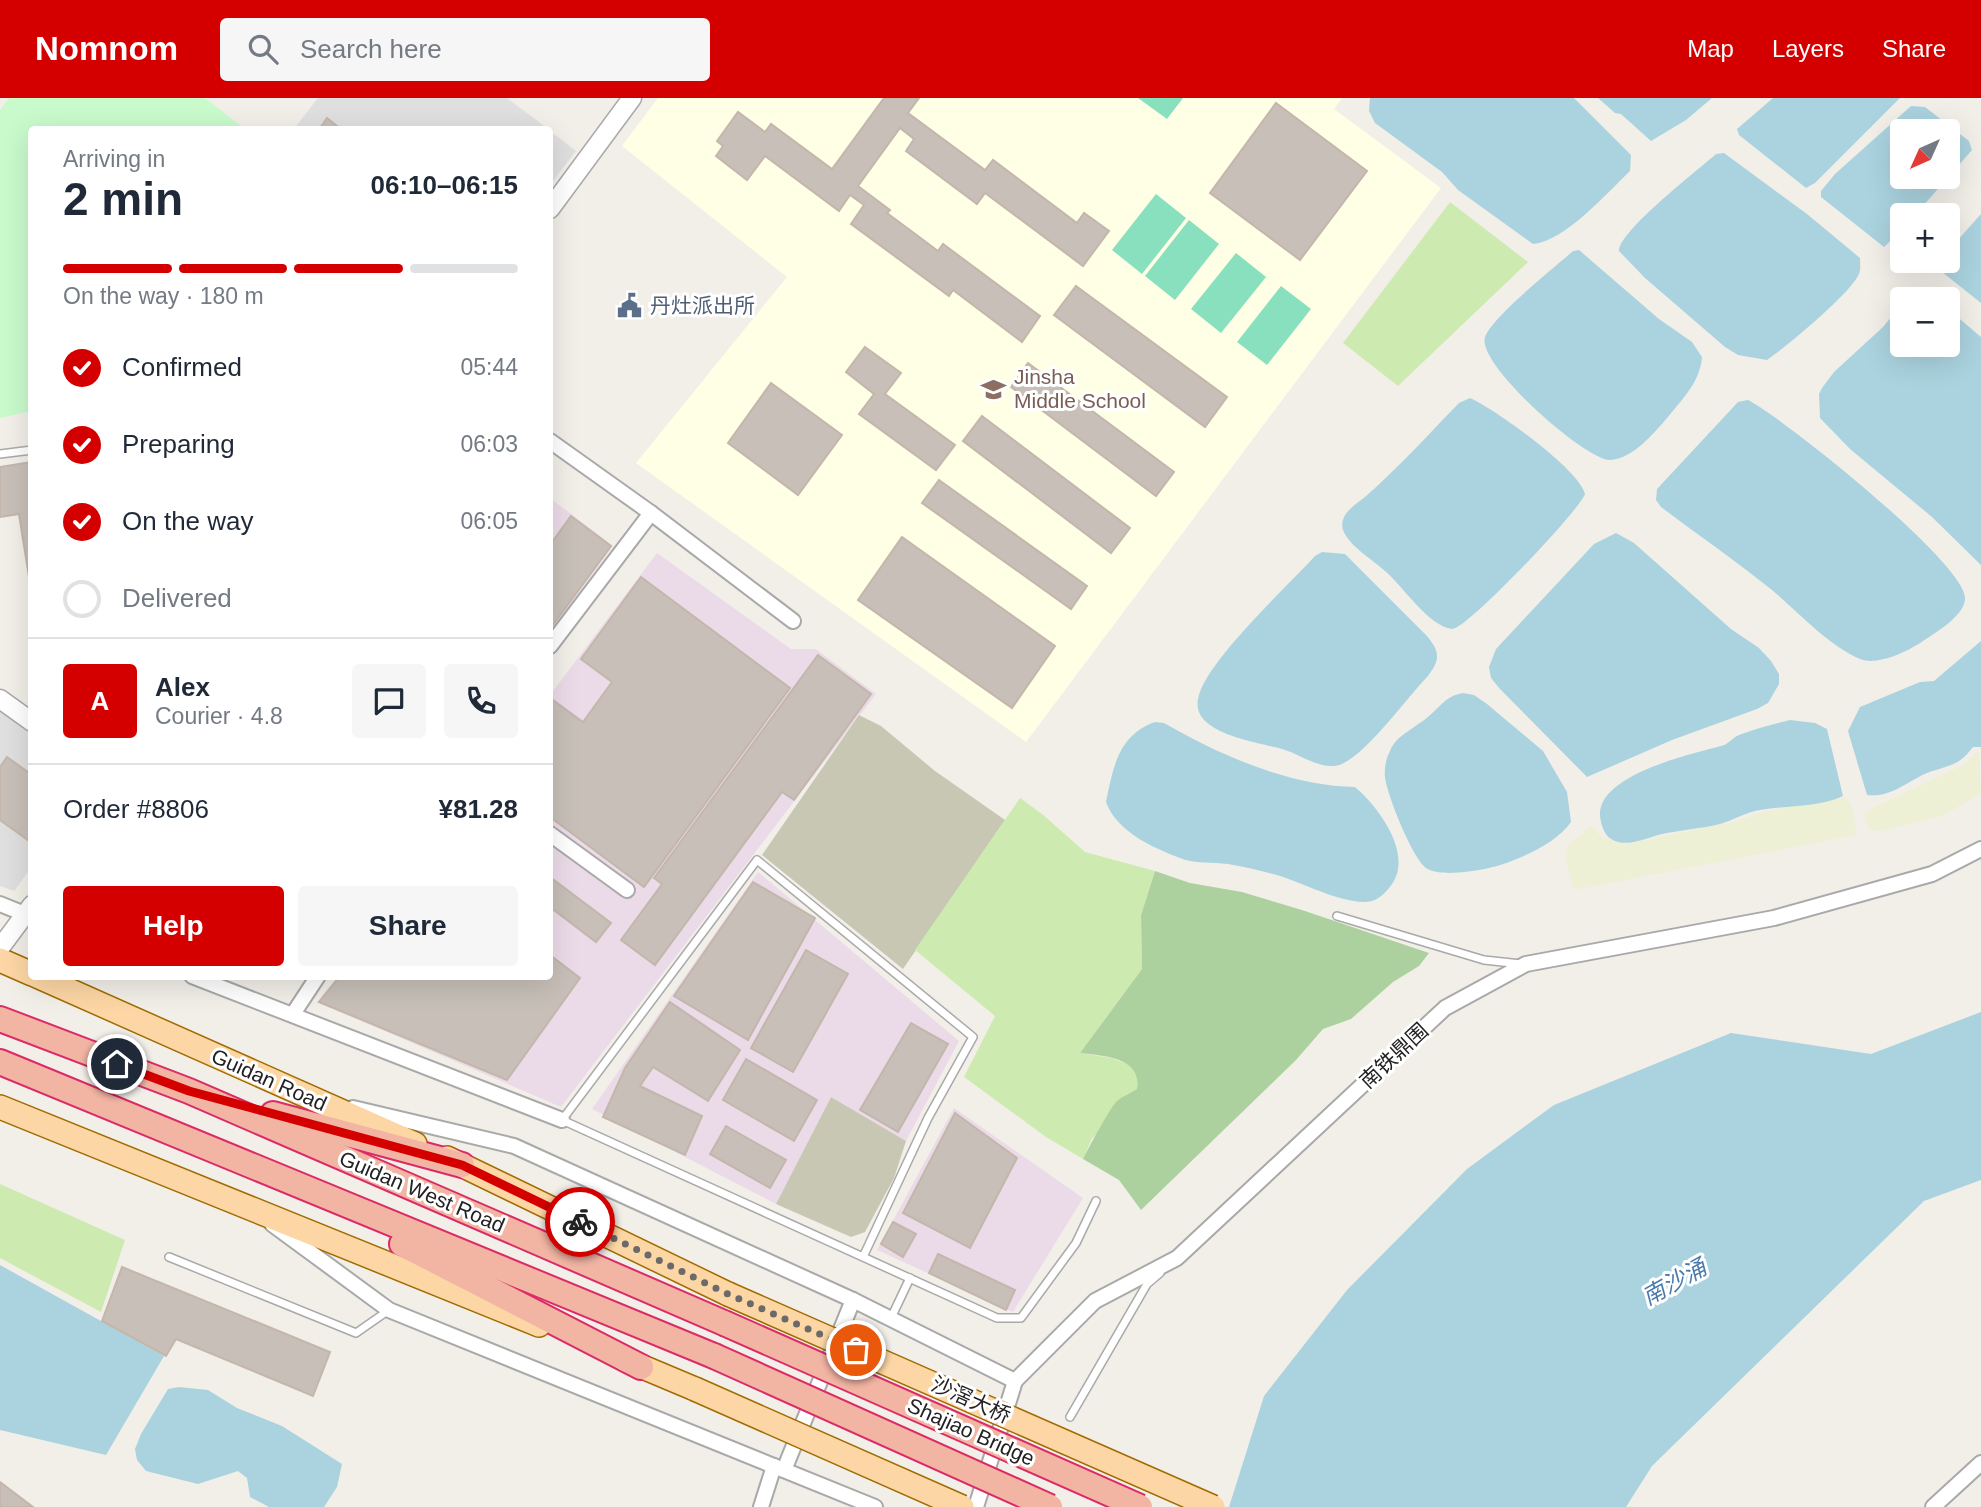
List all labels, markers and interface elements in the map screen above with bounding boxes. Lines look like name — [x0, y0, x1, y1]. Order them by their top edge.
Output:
search box — [220, 18, 710, 81]
text: Nomnom — [35, 30, 178, 67]
icon: search — [244, 30, 282, 68]
text: Search here — [300, 34, 442, 64]
text: Map — [1687, 35, 1734, 62]
text: Layers — [1772, 35, 1844, 62]
text: Share — [1882, 35, 1946, 62]
north arrow — [1890, 119, 1960, 189]
map controls — [1890, 119, 1960, 357]
text: Arriving in — [63, 146, 165, 172]
text: 06:10–06:15 — [371, 170, 518, 200]
text: 2 min — [63, 173, 183, 225]
button: + — [1890, 203, 1960, 273]
text: On the way · 180 m — [63, 283, 264, 309]
button: − — [1890, 287, 1960, 357]
public building icon: 丹灶派出所 — [616, 292, 644, 320]
place label: 丹灶派出所 — [650, 294, 755, 317]
icon: check — [63, 349, 101, 387]
text: Confirmed — [122, 352, 242, 382]
text: 05:44 — [460, 354, 518, 380]
place label: Jinsha Middle School — [1014, 365, 1146, 412]
school or university icon: Jinsha Middle School — [980, 375, 1008, 403]
icon: check — [63, 426, 101, 464]
text: Preparing — [122, 429, 235, 459]
text: 06:03 — [460, 431, 518, 457]
icon: check — [63, 503, 101, 541]
text: On the way — [122, 506, 254, 536]
text: 06:05 — [460, 508, 518, 534]
text: Delivered — [122, 583, 232, 613]
button: chat — [352, 664, 426, 738]
button: phone — [444, 664, 518, 738]
text: Alex — [155, 672, 210, 702]
text: A — [91, 686, 109, 716]
text: Courier · 4.8 — [155, 703, 283, 729]
text: Order #8806 — [63, 794, 209, 824]
text: ¥81.28 — [438, 794, 518, 824]
button: Help — [63, 886, 284, 966]
button: Share — [298, 886, 518, 966]
street label: 南铁鼎围 — [1355, 1019, 1432, 1093]
pin — [87, 1034, 147, 1094]
street label: Guidan Road — [208, 1044, 330, 1115]
icon: home — [98, 1045, 136, 1083]
street label: Guidan West Road — [336, 1146, 508, 1237]
courier — [545, 1187, 615, 1257]
icon: bike — [561, 1203, 599, 1241]
water label: 南沙涌 — [1638, 1252, 1713, 1310]
pin — [826, 1320, 886, 1380]
icon: bag — [837, 1331, 875, 1369]
street label: 沙滘大桥 — [928, 1372, 1014, 1427]
street label: Shajiao Bridge — [904, 1393, 1038, 1470]

